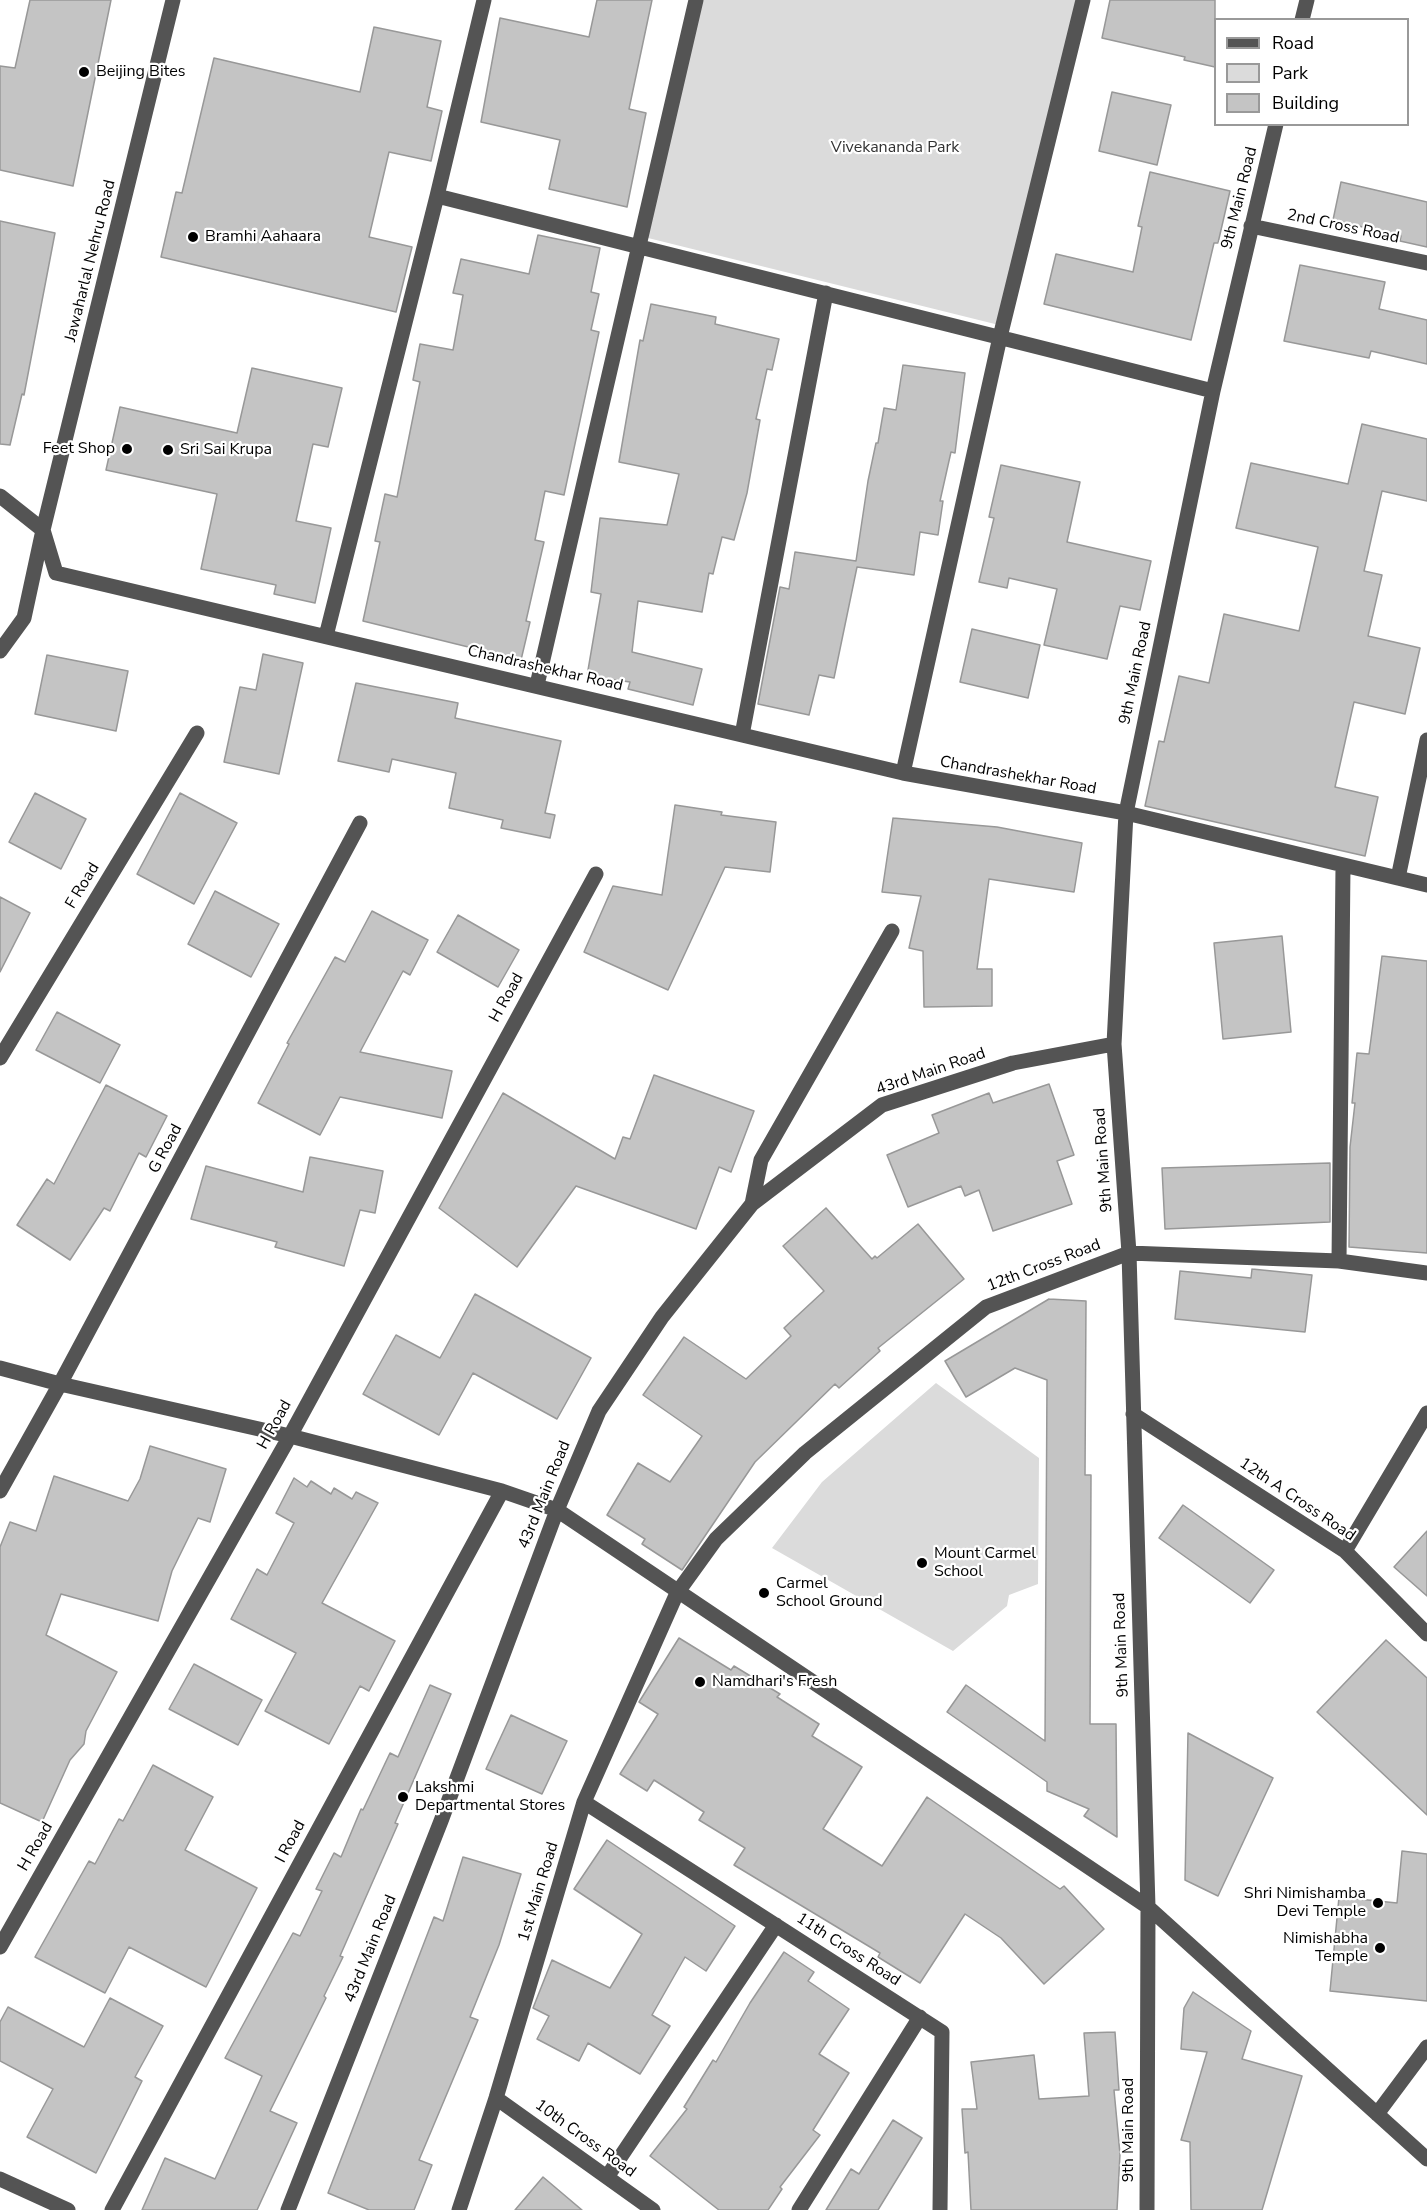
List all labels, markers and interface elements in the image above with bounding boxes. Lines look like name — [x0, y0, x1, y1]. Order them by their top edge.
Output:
legend — [1214, 18, 1409, 126]
text: Road — [1272, 31, 1314, 55]
text: Park — [1272, 61, 1308, 85]
place label: Beijing Bites — [96, 62, 185, 82]
marker: Beijing Bites — [77, 65, 91, 79]
text: Building — [1272, 91, 1339, 115]
park label: Vivekananda Park — [831, 138, 959, 158]
street label: 9th Main Road — [1218, 145, 1262, 251]
street label: Jawaharlal Nehru Road — [62, 178, 120, 344]
street label: 2nd Cross Road — [1285, 206, 1401, 248]
place label: Bramhi Aahaara — [205, 227, 321, 247]
marker: Bramhi Aahaara — [186, 230, 200, 244]
place label: Feet Shop — [43, 439, 115, 459]
place label: Sri Sai Krupa — [180, 440, 272, 460]
marker: Feet Shop — [120, 442, 134, 456]
marker: Sri Sai Krupa — [161, 443, 175, 457]
street label: 9th Main Road — [1116, 620, 1156, 726]
street label: Chandrashekhar Road — [465, 642, 625, 696]
street label: Chandrashekhar Road — [938, 753, 1098, 799]
street label: F Road — [62, 860, 104, 912]
street label: H Road — [486, 970, 528, 1026]
street label: 43rd Main Road — [874, 1044, 988, 1100]
street label: 9th Main Road — [1091, 1107, 1117, 1213]
street label: G Road — [145, 1121, 187, 1177]
street label: 12th Cross Road — [985, 1236, 1103, 1296]
street label: H Road — [254, 1397, 296, 1453]
street label: 43rd Main Road — [515, 1438, 575, 1552]
street label: 12th A Cross Road — [1235, 1454, 1359, 1546]
place label: Mount Carmel School — [934, 1544, 1036, 1582]
marker: Mount Carmel School — [915, 1556, 929, 1570]
place label: Carmel School Ground — [776, 1574, 883, 1612]
marker: Carmel School Ground — [757, 1586, 771, 1600]
street label: 9th Main Road — [1111, 1592, 1133, 1698]
place label: Namdhari's Fresh — [712, 1672, 837, 1692]
marker: Namdhari's Fresh — [693, 1675, 707, 1689]
place label: Lakshmi Departmental Stores — [415, 1778, 565, 1816]
marker: Lakshmi Departmental Stores — [396, 1790, 410, 1804]
street label: I Road — [272, 1817, 310, 1867]
street label: H Road — [14, 1819, 58, 1875]
street label: 1st Main Road — [515, 1840, 563, 1944]
place label: Shri Nimishamba Devi Temple — [1244, 1884, 1366, 1922]
street label: 43rd Main Road — [341, 1892, 401, 2006]
marker: Shri Nimishamba Devi Temple — [1371, 1896, 1385, 1910]
street label: 11th Cross Road — [792, 1909, 904, 1991]
place label: Nimishabha Temple — [1283, 1929, 1368, 1967]
marker: Nimishabha Temple — [1373, 1941, 1387, 1955]
street label: 9th Main Road — [1119, 2078, 1139, 2182]
street label: 10th Cross Road — [531, 2096, 639, 2182]

